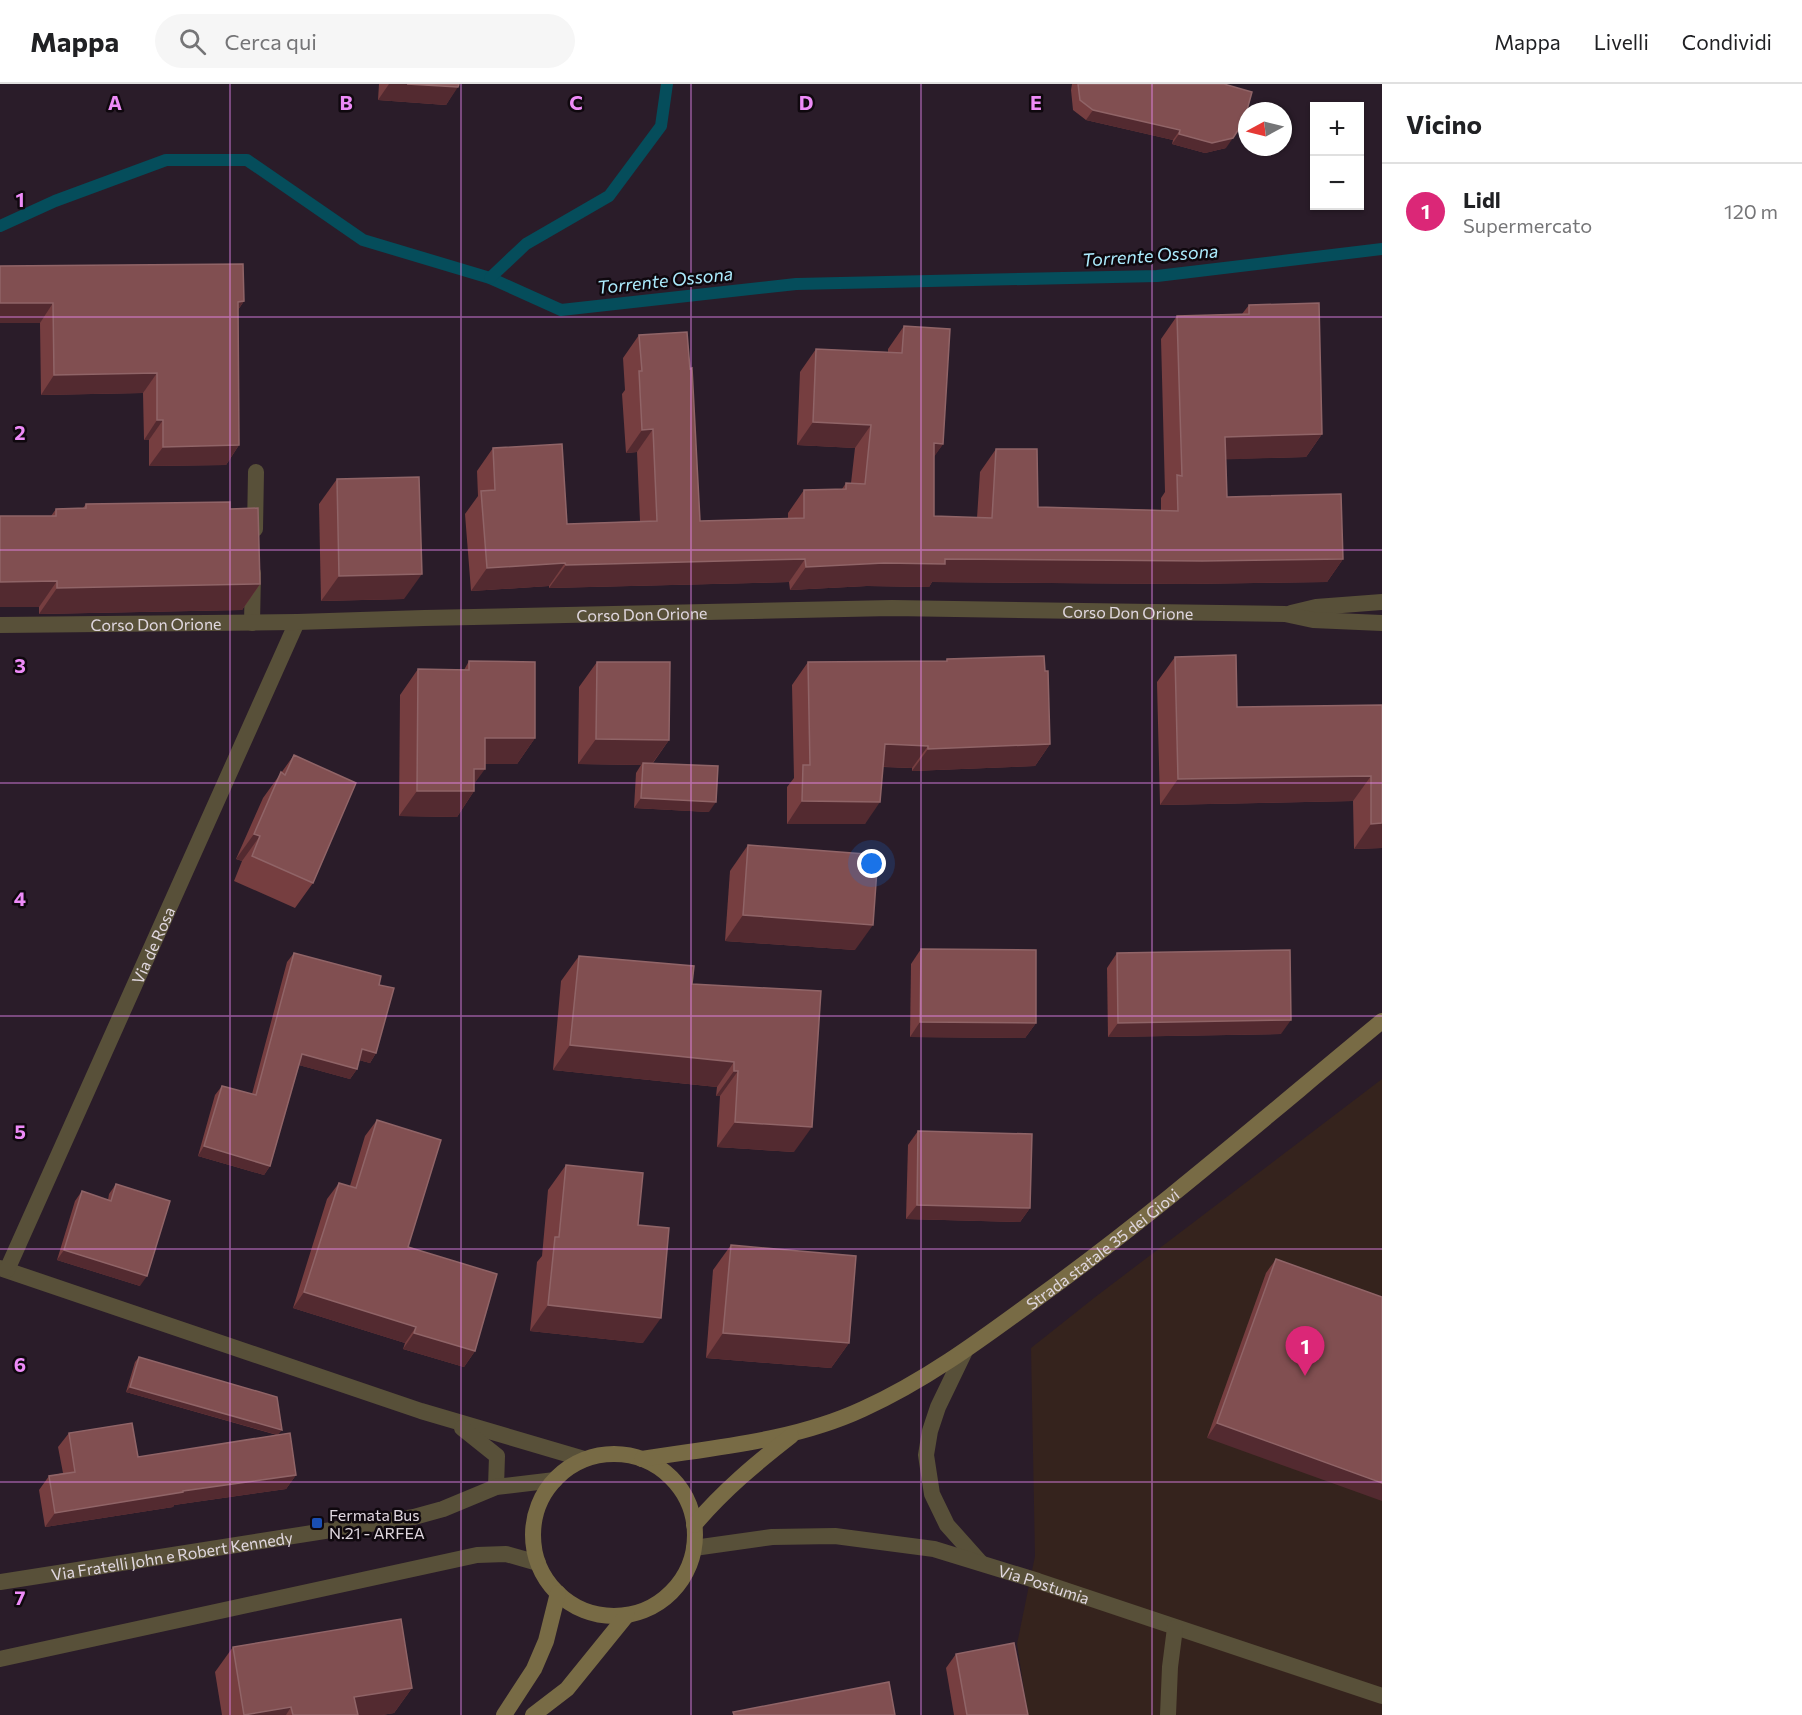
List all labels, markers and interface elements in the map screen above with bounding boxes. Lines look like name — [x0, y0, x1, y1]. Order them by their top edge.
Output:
search box — [155, 14, 575, 68]
text: Mappa — [30, 24, 119, 58]
icon: search — [176, 25, 209, 58]
text: Cerca qui — [224, 28, 317, 55]
text: Mappa — [1494, 29, 1561, 54]
text: Livelli — [1594, 29, 1649, 54]
text: Condividi — [1682, 29, 1772, 54]
text: A — [108, 90, 122, 114]
text: B — [339, 90, 353, 114]
text: C — [569, 90, 583, 114]
text: D — [799, 90, 813, 114]
text: E — [1030, 90, 1042, 114]
north arrow — [1238, 102, 1292, 156]
map controls — [1310, 102, 1364, 210]
button: + — [1310, 102, 1364, 156]
text: Vicino — [1406, 108, 1482, 139]
button: − — [1310, 156, 1364, 210]
text: Lidl — [1463, 186, 1501, 213]
text: 1 — [15, 187, 25, 211]
text: 1 — [1421, 199, 1430, 223]
text: 120 m — [1724, 199, 1778, 223]
text: Supermercato — [1463, 213, 1592, 237]
water label: Torrente Ossona — [1081, 239, 1219, 271]
water label: Torrente Ossona — [596, 262, 734, 298]
text: 2 — [14, 420, 26, 444]
street label: Corso Don Orione — [1062, 601, 1193, 622]
street label: Corso Don Orione — [576, 602, 708, 624]
street label: Corso Don Orione — [90, 613, 222, 634]
text: 3 — [14, 653, 26, 677]
your location — [857, 849, 886, 878]
text: 4 — [14, 886, 26, 910]
street label: Via de Rosa — [127, 903, 178, 987]
text: 5 — [14, 1119, 26, 1143]
street label: Strada statale 35 dei Giovi — [1022, 1184, 1182, 1313]
pin: 1 — [1286, 1326, 1324, 1376]
text: 6 — [14, 1352, 26, 1376]
place label: Fermata Bus N.21 - ARFEA — [329, 1505, 425, 1542]
marker: Fermata Bus N.21 - ARFEA — [310, 1516, 324, 1530]
street label: Via Fratelli John e Robert Kennedy — [50, 1527, 294, 1583]
street label: Via Postumia — [996, 1560, 1092, 1607]
text: 7 — [15, 1585, 26, 1609]

